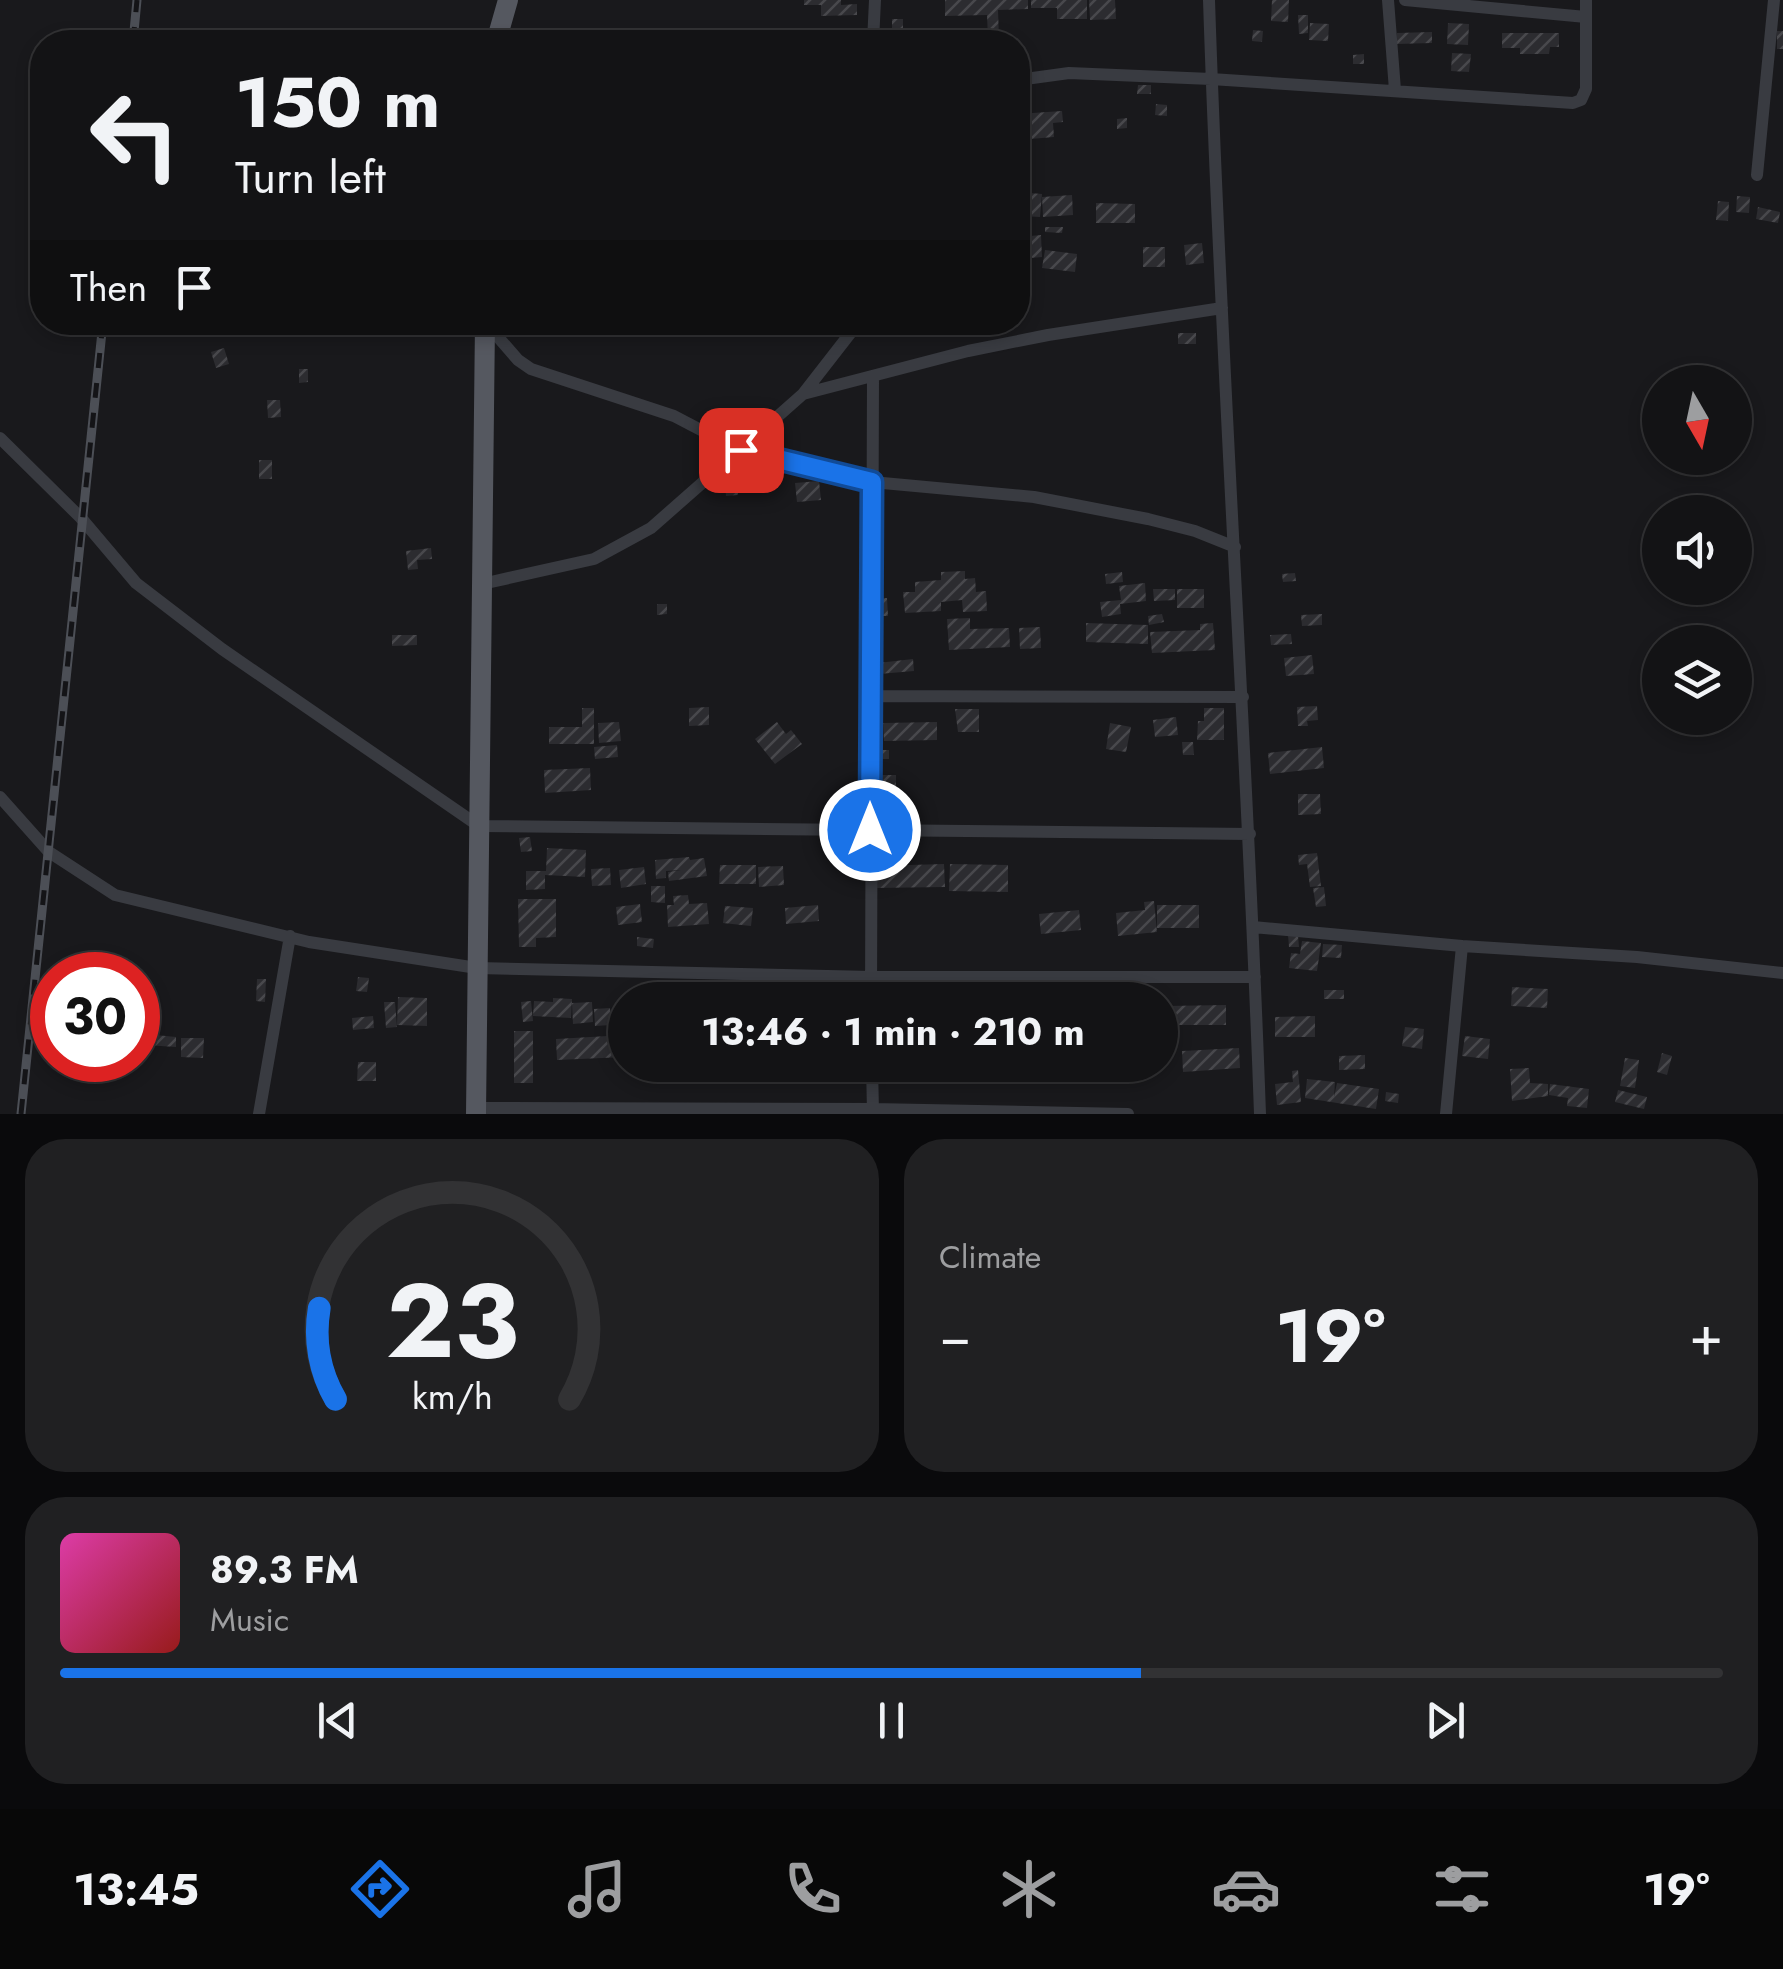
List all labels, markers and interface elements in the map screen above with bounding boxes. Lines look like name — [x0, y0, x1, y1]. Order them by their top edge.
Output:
text: 150 m — [235, 52, 441, 153]
icon: left — [70, 70, 200, 200]
text: Turn left — [235, 145, 386, 210]
text: Then — [70, 260, 147, 315]
icon: arrive — [167, 260, 222, 315]
north arrow — [1642, 365, 1752, 475]
map controls — [1642, 365, 1752, 735]
pin — [699, 408, 784, 493]
icon: arrive — [714, 423, 769, 478]
button: sound — [1642, 495, 1752, 605]
button: layers — [1642, 625, 1752, 735]
position arrow — [818, 778, 922, 882]
speed limit sign: 30 — [30, 952, 160, 1082]
text: 13:46 · 1 min · 210 m — [701, 1004, 1085, 1059]
text: Climate — [939, 1234, 1041, 1280]
text: 23 — [386, 1246, 518, 1396]
text: 19° — [1275, 1282, 1386, 1390]
text: − — [939, 1296, 971, 1376]
text: + — [1689, 1296, 1723, 1376]
text: km/h — [412, 1371, 492, 1422]
text: 89.3 FM — [210, 1542, 359, 1597]
text: Music — [210, 1597, 289, 1643]
icon: previous — [310, 1693, 365, 1748]
icon: pause — [864, 1693, 919, 1748]
icon: next — [1418, 1693, 1473, 1748]
icon: directions — [345, 1854, 415, 1924]
icon: music — [562, 1854, 632, 1924]
icon: phone — [778, 1854, 848, 1924]
icon: climate — [994, 1854, 1064, 1924]
icon: car — [1211, 1854, 1281, 1924]
icon: filters — [1427, 1854, 1497, 1924]
text: 13:45 — [73, 1857, 199, 1922]
text: 19° — [1643, 1857, 1710, 1922]

